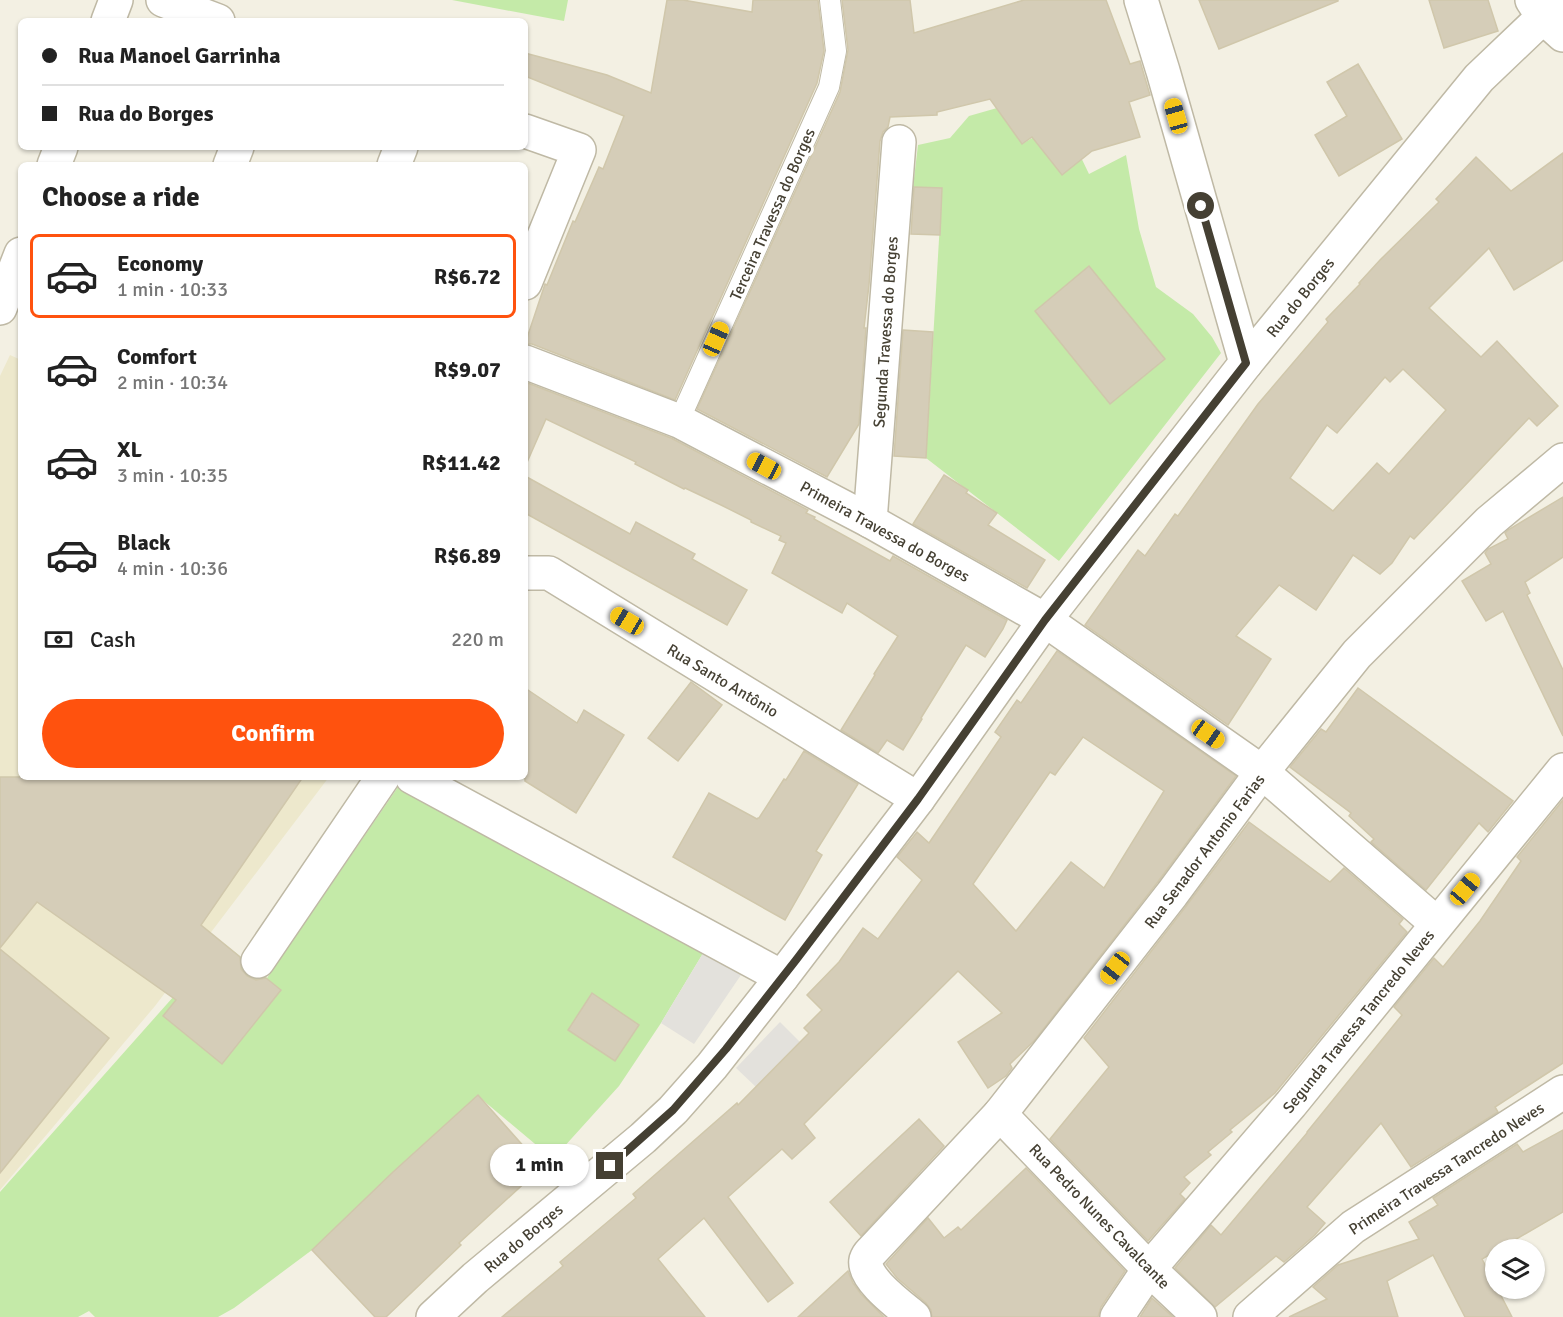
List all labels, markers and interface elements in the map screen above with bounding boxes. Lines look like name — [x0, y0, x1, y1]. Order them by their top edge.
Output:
text: Rua Manoel Garrinha — [78, 42, 281, 69]
car — [1162, 96, 1190, 136]
text: Rua do Borges — [78, 100, 213, 127]
street label: Terceira Travessa do Borges — [726, 125, 820, 304]
text: Choose a ride — [42, 181, 200, 214]
route start — [1187, 192, 1214, 219]
street label: Segunda Travessa do Borges — [869, 236, 903, 428]
icon: car — [45, 249, 99, 303]
text: Economy — [117, 250, 203, 277]
street label: Rua do Borges — [1262, 254, 1339, 342]
text: R$6.72 — [434, 263, 501, 290]
text: 1 min · 10:33 — [117, 277, 228, 302]
car — [700, 319, 732, 359]
icon: car — [45, 342, 99, 396]
text: Comfort — [117, 343, 197, 370]
text: R$9.07 — [434, 356, 501, 383]
text: 2 min · 10:34 — [117, 370, 228, 395]
icon: car — [45, 435, 99, 489]
text: XL — [117, 436, 142, 463]
text: R$11.42 — [422, 449, 501, 476]
car — [744, 450, 784, 482]
text: 3 min · 10:35 — [117, 463, 228, 488]
street label: Primeira Travessa do Borges — [796, 477, 973, 587]
icon: car — [45, 528, 99, 582]
text: Black — [117, 529, 171, 556]
text: R$6.89 — [434, 542, 501, 569]
text: 4 min · 10:36 — [117, 556, 228, 581]
car — [607, 604, 647, 638]
icon: cash — [42, 623, 75, 656]
text: Cash — [90, 626, 136, 653]
text: 220 m — [451, 627, 504, 652]
street label: Rua Santo Antônio — [663, 640, 782, 722]
button: Confirm — [42, 699, 504, 768]
car — [1188, 716, 1228, 752]
street label: Rua Senador Antonio Farias — [1140, 770, 1269, 933]
car — [1447, 869, 1483, 909]
street label: Segunda Travessa Tancredo Neves — [1279, 926, 1439, 1117]
car — [1097, 948, 1133, 988]
street label: Primeira Travessa Tancredo Neves — [1345, 1098, 1548, 1240]
street label: Rua Pedro Nunes Cavalcante — [1025, 1140, 1174, 1294]
callout: 1 min — [490, 1145, 589, 1187]
text: 1 min — [515, 1152, 564, 1177]
route end — [596, 1152, 623, 1179]
street label: Rua do Borges — [480, 1200, 567, 1278]
map controls — [1485, 1239, 1545, 1299]
button: layers — [1485, 1239, 1545, 1299]

